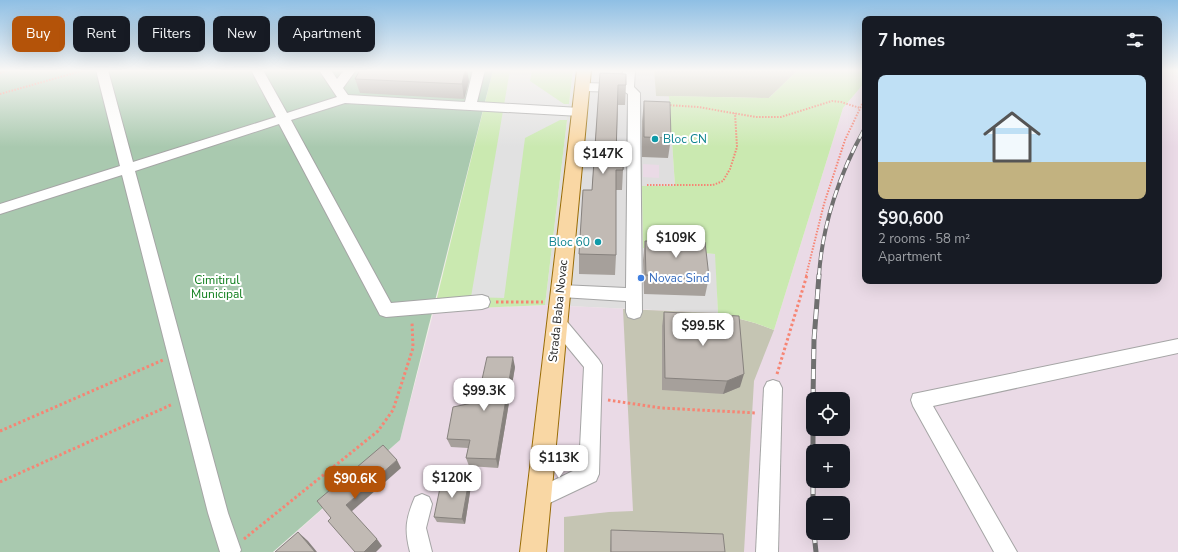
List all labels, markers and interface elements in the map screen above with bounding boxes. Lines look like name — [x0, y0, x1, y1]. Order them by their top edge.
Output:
chip: Buy — [12, 16, 65, 52]
chip: Rent — [73, 16, 130, 52]
chip: Filters — [138, 16, 205, 52]
chip: New — [213, 16, 270, 52]
chip: Apartment — [278, 16, 375, 52]
text: 7 homes — [878, 29, 945, 52]
icon: filters — [1124, 29, 1146, 51]
icon: home — [976, 101, 1048, 173]
place label: Bloc CN — [663, 131, 707, 147]
marker: Bloc CN — [650, 134, 660, 144]
pin: $147K — [575, 141, 631, 175]
text: $147K — [583, 145, 623, 163]
text: $90,600 — [878, 207, 943, 230]
pin: $109K — [648, 225, 704, 259]
text: $109K — [656, 229, 696, 247]
text: 2 rooms · 58 m² — [878, 230, 970, 248]
place label: Bloc 60 — [549, 234, 590, 250]
marker: Bloc 60 — [593, 237, 603, 247]
text: Apartment — [878, 248, 941, 266]
street label: Strada Baba Novac — [545, 259, 571, 363]
place label: Novac Sind — [649, 270, 710, 286]
park label: Cimitirul Municipal — [191, 272, 243, 302]
marker: Novac Sind — [636, 273, 646, 283]
pin: $99.5K — [670, 313, 736, 347]
text: $99.5K — [681, 317, 725, 335]
pin: $99.3K — [451, 378, 517, 412]
text: $99.3K — [462, 382, 506, 400]
map controls — [806, 392, 850, 540]
button: locate — [806, 392, 850, 436]
button: + — [806, 444, 850, 488]
pin: $113K — [531, 445, 587, 479]
text: $113K — [539, 449, 579, 467]
pin: $120K — [424, 465, 480, 499]
pin: $90.6K — [322, 466, 388, 500]
text: $120K — [432, 469, 472, 487]
text: $90.6K — [333, 470, 377, 488]
button: − — [806, 496, 850, 540]

